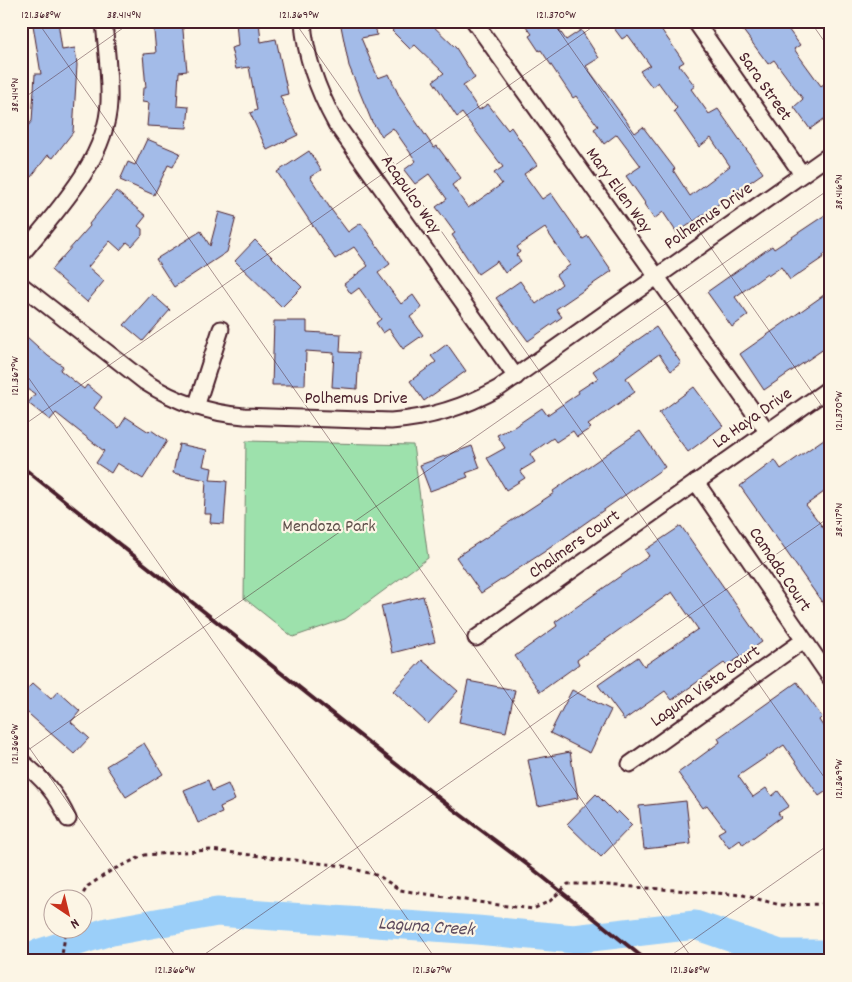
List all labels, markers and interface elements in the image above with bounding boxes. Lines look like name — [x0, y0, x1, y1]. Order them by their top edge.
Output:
text: 121.368°W — [21, 7, 61, 24]
text: 38.414°N — [107, 7, 141, 24]
text: 121.369°W — [279, 7, 319, 24]
text: 121.370°W — [536, 7, 576, 24]
street label: Sara Street — [731, 47, 797, 127]
text: 38.414°N — [7, 78, 24, 112]
street label: Mary Ellen Way — [578, 143, 658, 239]
street label: Acapulco Way — [374, 150, 447, 240]
text: 38.416°N — [831, 174, 848, 210]
street label: Polhemus Drive — [660, 177, 758, 257]
text: 121.367°W — [7, 356, 24, 396]
street label: La Haya Drive — [708, 382, 798, 456]
street label: Polhemus Drive — [304, 387, 408, 412]
text: 121.370°W — [831, 391, 848, 431]
text: 38.417°N — [831, 503, 848, 537]
street label: Chalmers Court — [524, 504, 626, 586]
park label: Mendoza Park — [282, 515, 376, 540]
street label: Camada Court — [741, 523, 817, 618]
street label: Laguna Vista Court — [646, 640, 766, 734]
text: 121.366°W — [7, 724, 24, 764]
text: 121.369°W — [831, 759, 848, 799]
north arrow — [42, 890, 92, 940]
water label: Laguna Creek — [377, 911, 477, 945]
text: N — [66, 913, 83, 933]
text: 121.366°W — [155, 962, 195, 979]
text: 121.367°W — [412, 962, 452, 979]
text: 121.368°W — [670, 962, 710, 979]

